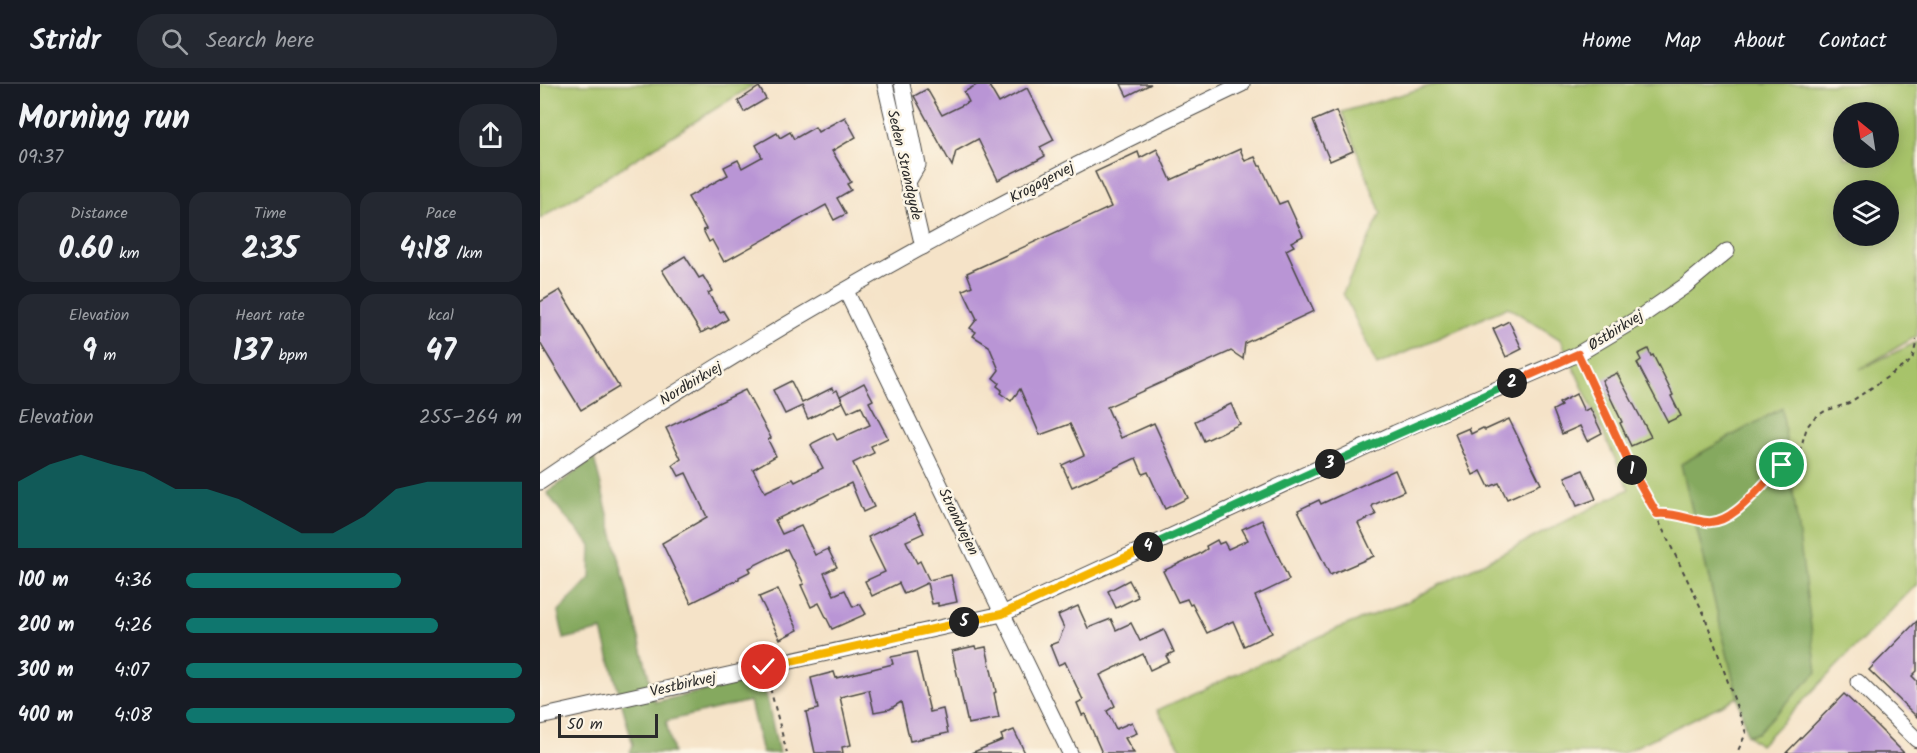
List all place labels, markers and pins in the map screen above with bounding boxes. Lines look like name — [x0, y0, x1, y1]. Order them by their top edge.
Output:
pin: 2 — [1497, 368, 1527, 398]
pin — [1756, 439, 1807, 490]
pin: 3 — [1315, 449, 1345, 479]
pin: 1 — [1617, 455, 1647, 485]
pin: 4 — [1133, 532, 1163, 562]
pin: 5 — [949, 607, 979, 637]
pin — [738, 641, 789, 692]

